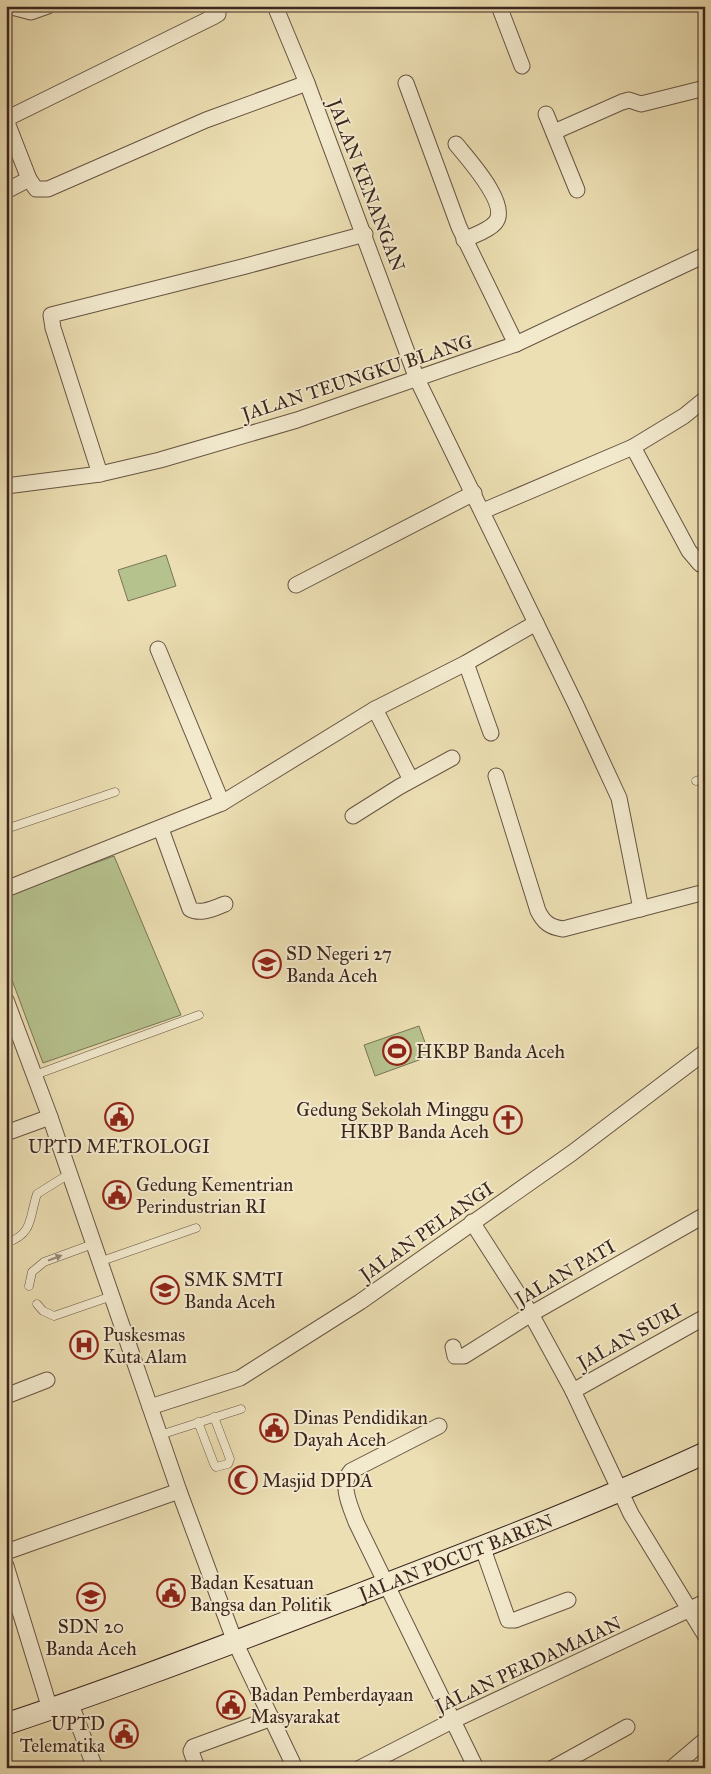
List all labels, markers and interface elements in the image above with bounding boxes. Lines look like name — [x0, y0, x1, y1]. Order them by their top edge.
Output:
street label: JALAN KENANGAN — [321, 94, 410, 275]
street label: JALAN TEUNGKU BLANG — [237, 329, 476, 427]
place label: SD Negeri 27 Banda Aceh — [286, 942, 392, 987]
school or university icon: SD Negeri 27 Banda Aceh — [252, 949, 282, 979]
sports icon: HKBP Banda Aceh — [382, 1036, 412, 1066]
place label: HKBP Banda Aceh — [416, 1040, 565, 1063]
place label: Gedung Sekolah Minggu HKBP Banda Aceh — [296, 1098, 489, 1143]
public building icon: UPTD METROLOGI — [104, 1102, 134, 1132]
church icon: Gedung Sekolah Minggu HKBP Banda Aceh — [493, 1105, 523, 1135]
place label: UPTD METROLOGI — [28, 1135, 210, 1158]
place label: Gedung Kementrian Perindustrian RI — [136, 1173, 293, 1218]
street label: JALAN PELANGI — [353, 1177, 498, 1288]
public building icon: Gedung Kementrian Perindustrian RI — [102, 1180, 132, 1210]
street label: JALAN PATI — [509, 1235, 620, 1312]
one-way arrow — [48, 1254, 63, 1262]
place label: SMK SMTI Banda Aceh — [184, 1268, 284, 1313]
school or university icon: SMK SMTI Banda Aceh — [150, 1275, 180, 1305]
street label: JALAN SURI — [571, 1298, 686, 1376]
place label: Puskesmas Kuta Alam — [103, 1323, 187, 1368]
hospital icon: Puskesmas Kuta Alam — [69, 1330, 99, 1360]
place label: Dinas Pendidikan Dayah Aceh — [293, 1406, 428, 1451]
public building icon: Dinas Pendidikan Dayah Aceh — [259, 1413, 289, 1443]
mosque icon: Masjid DPDA — [228, 1465, 258, 1495]
place label: Masjid DPDA — [262, 1469, 373, 1492]
street label: JALAN POCUT BAREN — [354, 1509, 557, 1607]
place label: Badan Kesatuan Bangsa dan Politik — [190, 1571, 332, 1617]
public building icon: Badan Kesatuan Bangsa dan Politik — [156, 1578, 186, 1608]
school or university icon: SDN 20 Banda Aceh — [76, 1582, 106, 1612]
street label: JALAN PERDAMAIAN — [430, 1611, 625, 1719]
place label: SDN 20 Banda Aceh — [45, 1615, 137, 1660]
place label: Badan Pemberdayaan Masyarakat — [250, 1683, 413, 1728]
public building icon: Badan Pemberdayaan Masyarakat — [216, 1690, 246, 1720]
place label: UPTD Telematika — [20, 1712, 106, 1757]
public building icon: UPTD Telematika — [109, 1719, 139, 1749]

